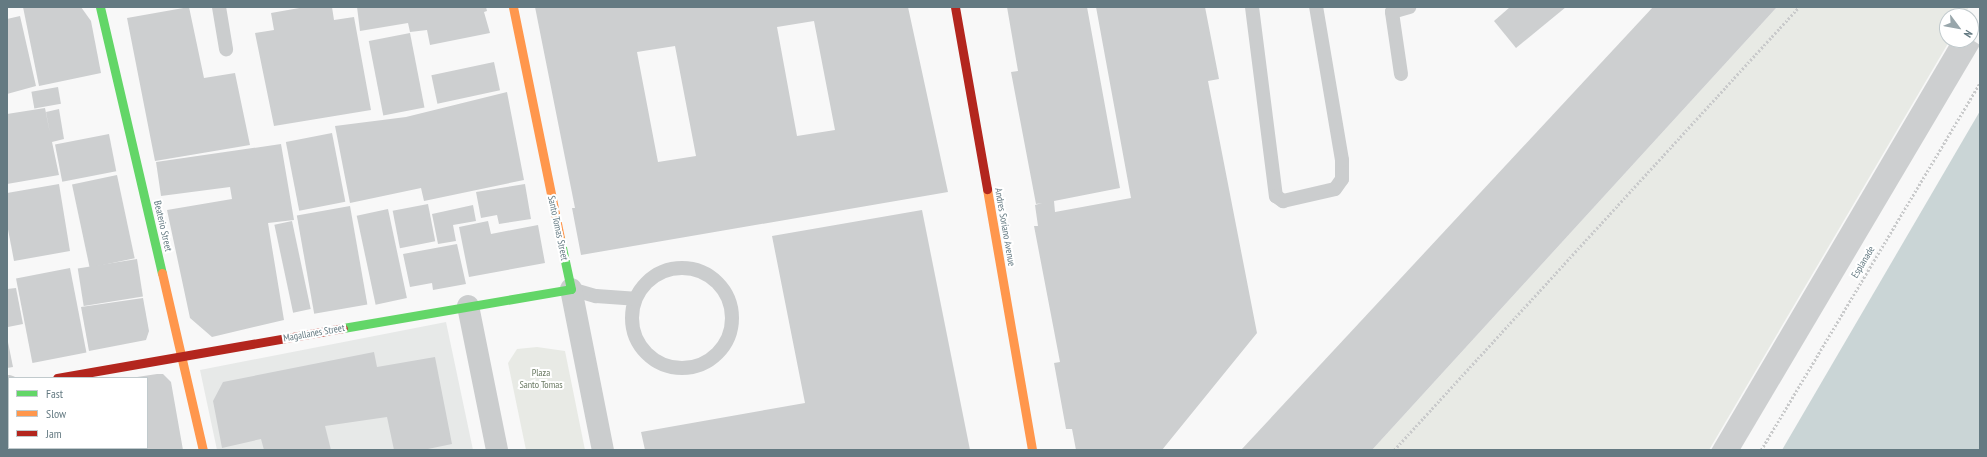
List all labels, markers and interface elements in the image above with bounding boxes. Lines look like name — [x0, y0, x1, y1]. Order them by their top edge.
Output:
north arrow — [1939, 8, 1979, 48]
text: N — [1961, 28, 1976, 40]
street label: Andres Soriano Avenue — [992, 187, 1018, 267]
street label: Santo Tomas Street — [545, 194, 571, 262]
street label: Beaterio Street — [151, 199, 175, 253]
street label: Esplanade — [1849, 244, 1877, 280]
street label: Magallanes Street — [282, 322, 346, 344]
park label: Plaza Santo Tomas — [519, 366, 563, 390]
legend — [8, 377, 148, 449]
text: Fast — [46, 386, 63, 401]
text: Slow — [46, 406, 66, 421]
text: Jam — [46, 426, 62, 441]

